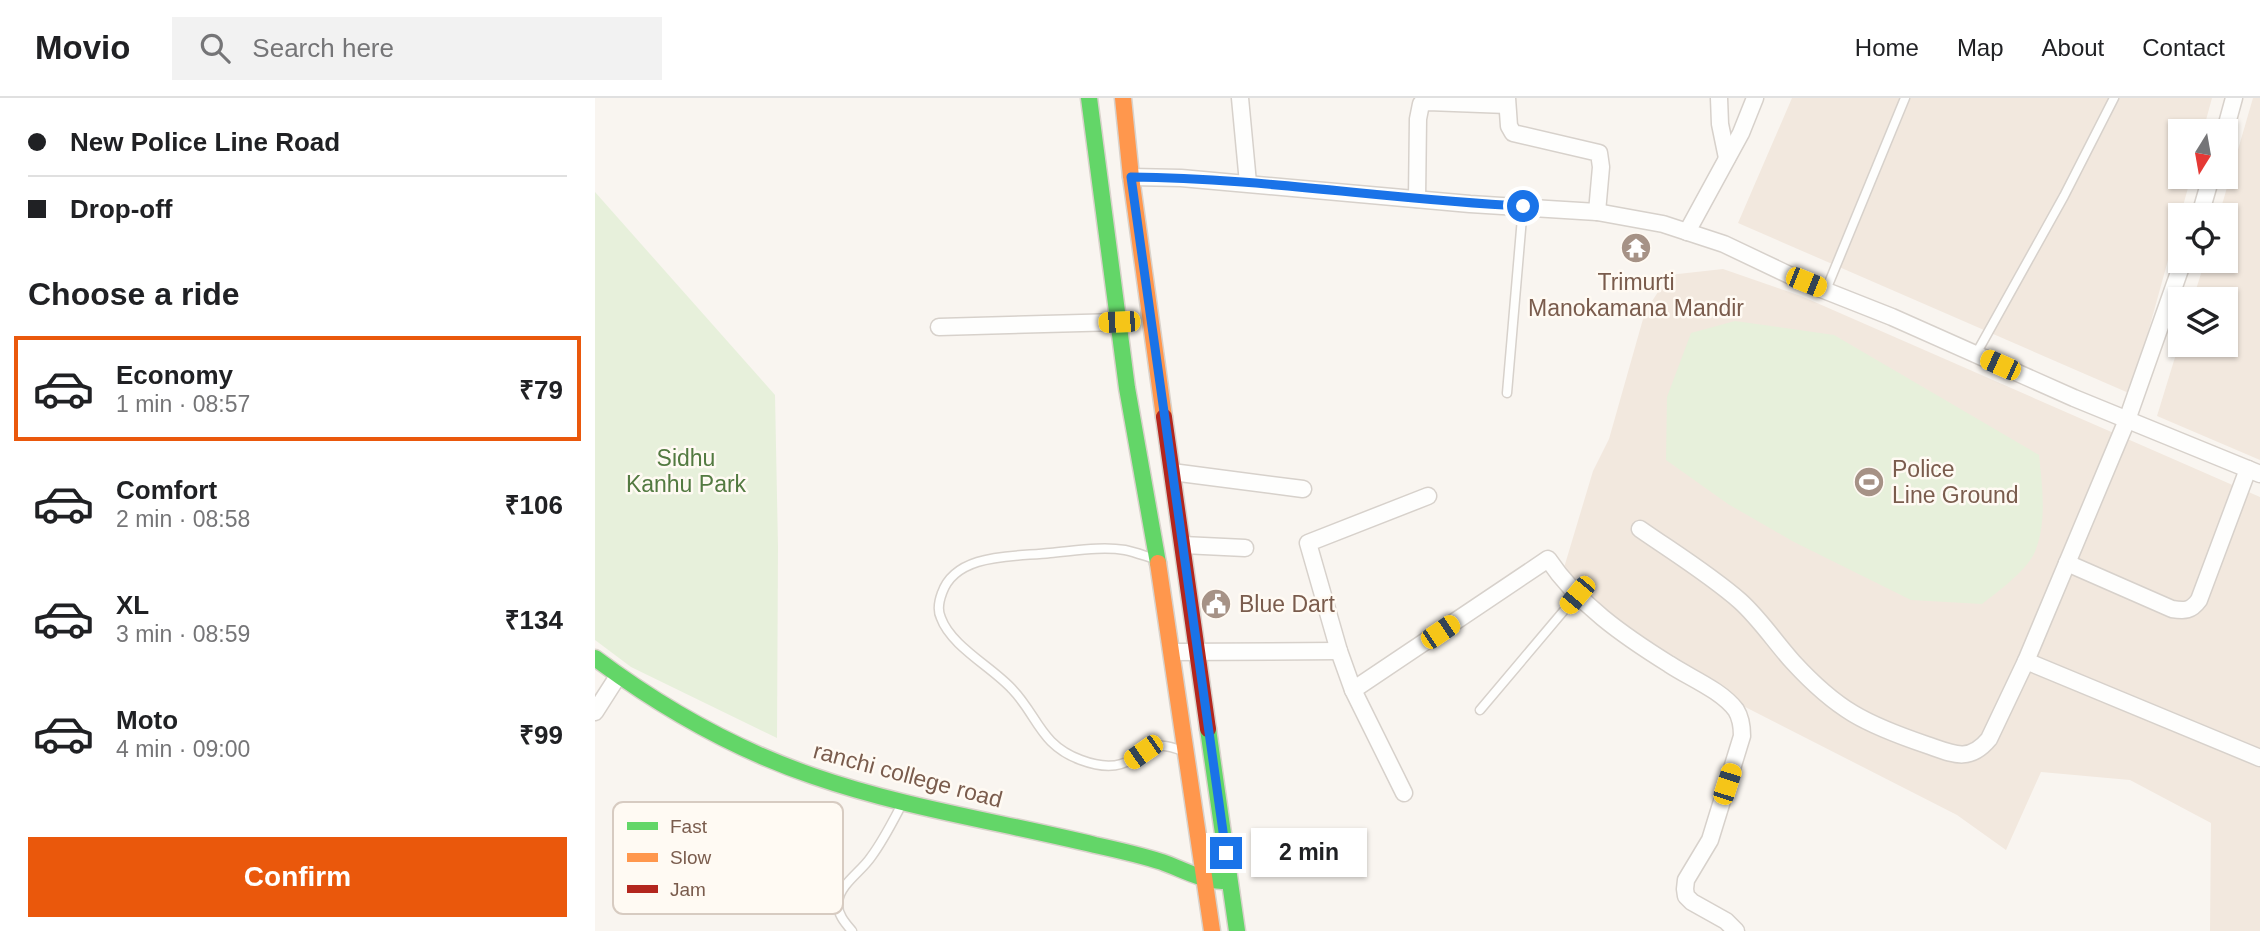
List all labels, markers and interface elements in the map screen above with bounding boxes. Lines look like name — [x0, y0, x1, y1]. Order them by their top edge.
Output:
search box — [172, 17, 662, 80]
text: Movio — [35, 29, 130, 66]
icon: search — [196, 29, 234, 67]
text: Search here — [252, 33, 394, 63]
text: Home — [1855, 34, 1919, 61]
text: Map — [1957, 34, 2004, 61]
text: About — [2042, 34, 2104, 61]
text: Contact — [2142, 34, 2225, 61]
north arrow — [2168, 119, 2238, 189]
map controls — [2168, 119, 2238, 357]
text: New Police Line Road — [70, 127, 340, 157]
route start — [1507, 190, 1539, 222]
text: Drop-off — [70, 194, 173, 224]
button: locate — [2168, 203, 2238, 273]
temple icon: Trimurti Manokamana Mandir — [1619, 231, 1653, 265]
car — [1783, 264, 1830, 300]
place label: Trimurti Manokamana Mandir — [1528, 269, 1744, 321]
text: Choose a ride — [28, 276, 240, 312]
button: layers — [2168, 287, 2238, 357]
car — [1098, 311, 1141, 333]
car — [1977, 347, 2024, 383]
icon: car — [32, 357, 95, 420]
text: Economy — [116, 360, 233, 390]
text: ₹79 — [519, 375, 563, 405]
text: 1 min · 08:57 — [116, 391, 250, 417]
park label: Sidhu Kanhu Park — [626, 445, 747, 497]
place label: Police Line Ground — [1892, 456, 2019, 508]
sports icon: Police Line Ground — [1852, 465, 1886, 499]
icon: car — [32, 472, 95, 535]
text: Comfort — [116, 475, 217, 505]
text: ₹106 — [505, 490, 563, 520]
text: 2 min · 08:58 — [116, 506, 250, 532]
car — [1556, 572, 1599, 618]
icon: car — [32, 587, 95, 650]
public building icon: Blue Dart — [1199, 587, 1233, 621]
text: XL — [116, 590, 149, 620]
place label: Blue Dart — [1239, 591, 1335, 617]
text: ₹134 — [505, 605, 563, 635]
car — [1417, 612, 1464, 652]
text: 3 min · 08:59 — [116, 621, 250, 647]
icon: car — [32, 702, 95, 765]
text: Moto — [116, 705, 178, 735]
text: ₹99 — [519, 720, 563, 750]
car — [1120, 731, 1167, 773]
text: 4 min · 09:00 — [116, 736, 250, 762]
street label: ranchi college road — [811, 737, 1005, 813]
car — [1711, 761, 1744, 807]
legend — [613, 802, 843, 914]
text: Fast — [670, 816, 708, 837]
callout: 2 min — [1251, 828, 1366, 878]
button: Confirm — [28, 837, 567, 917]
route end — [1210, 837, 1242, 869]
text: 2 min — [1279, 839, 1339, 865]
text: Slow — [670, 847, 711, 868]
text: Jam — [670, 879, 706, 900]

